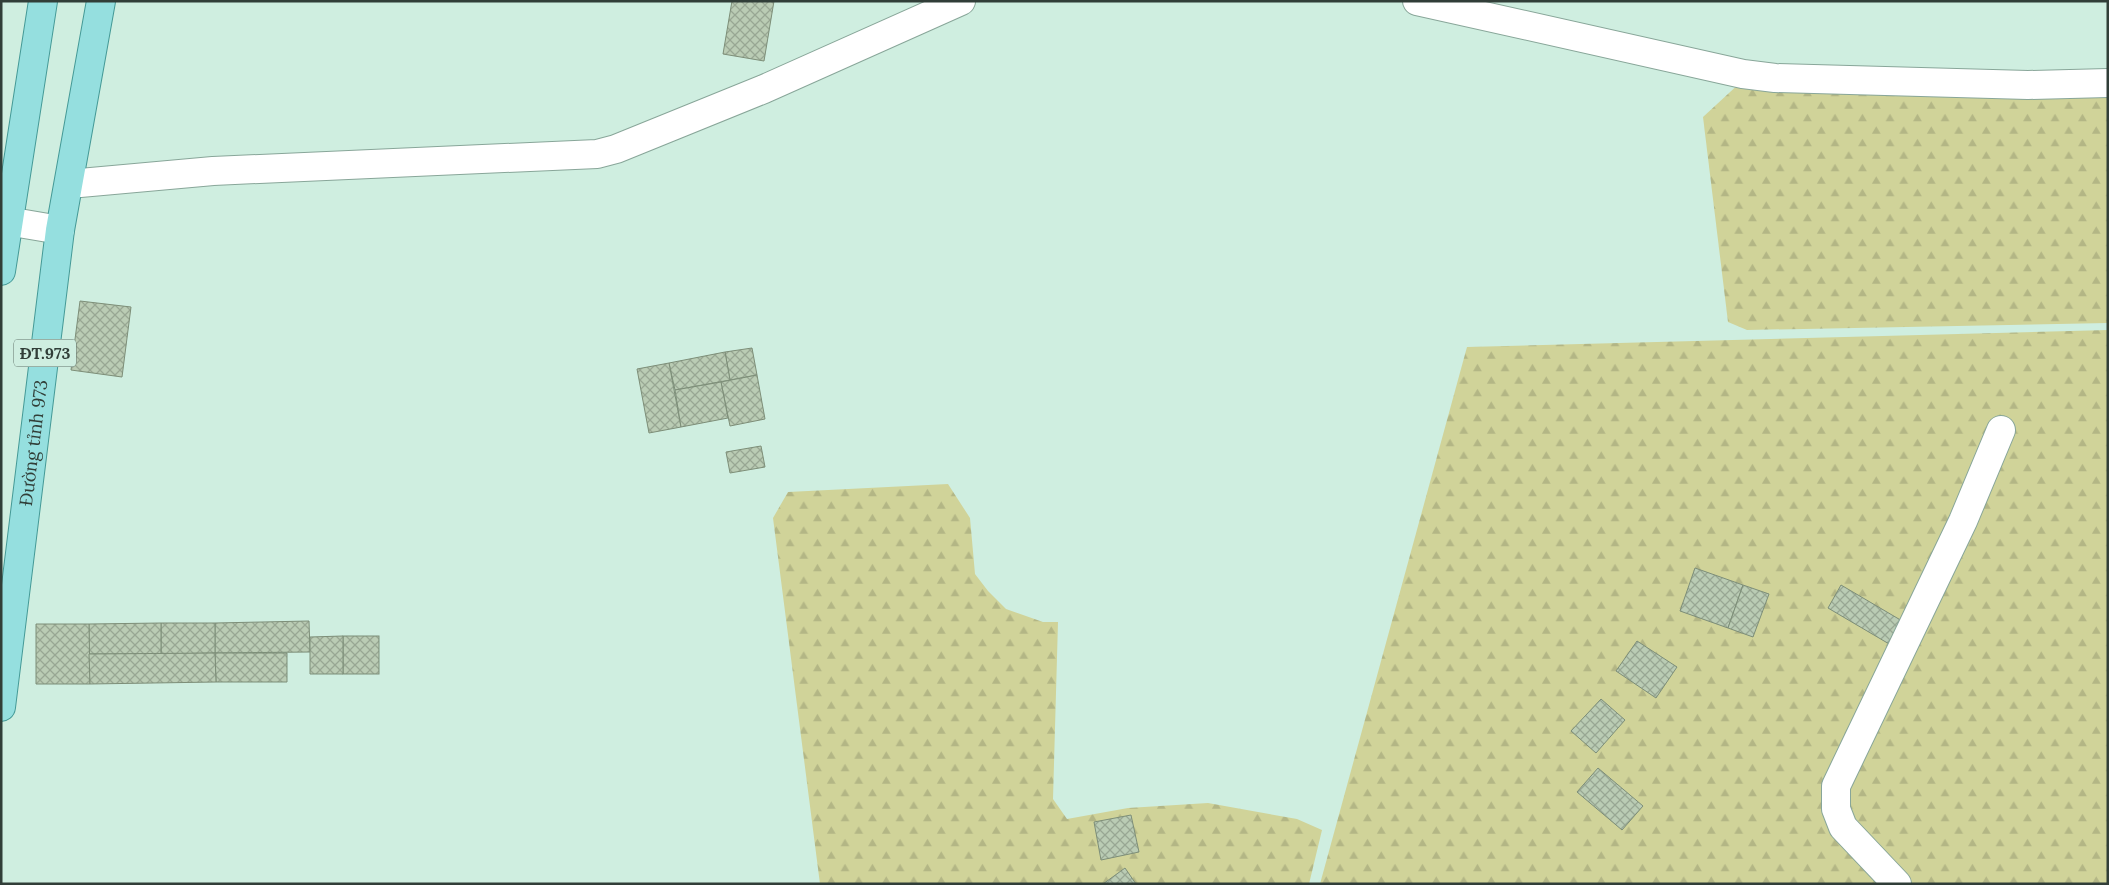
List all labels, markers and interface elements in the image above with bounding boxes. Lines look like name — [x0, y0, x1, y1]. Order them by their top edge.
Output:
road number: ĐT.973 — [14, 339, 76, 366]
street label: Đường tỉnh 973 — [14, 378, 52, 507]

